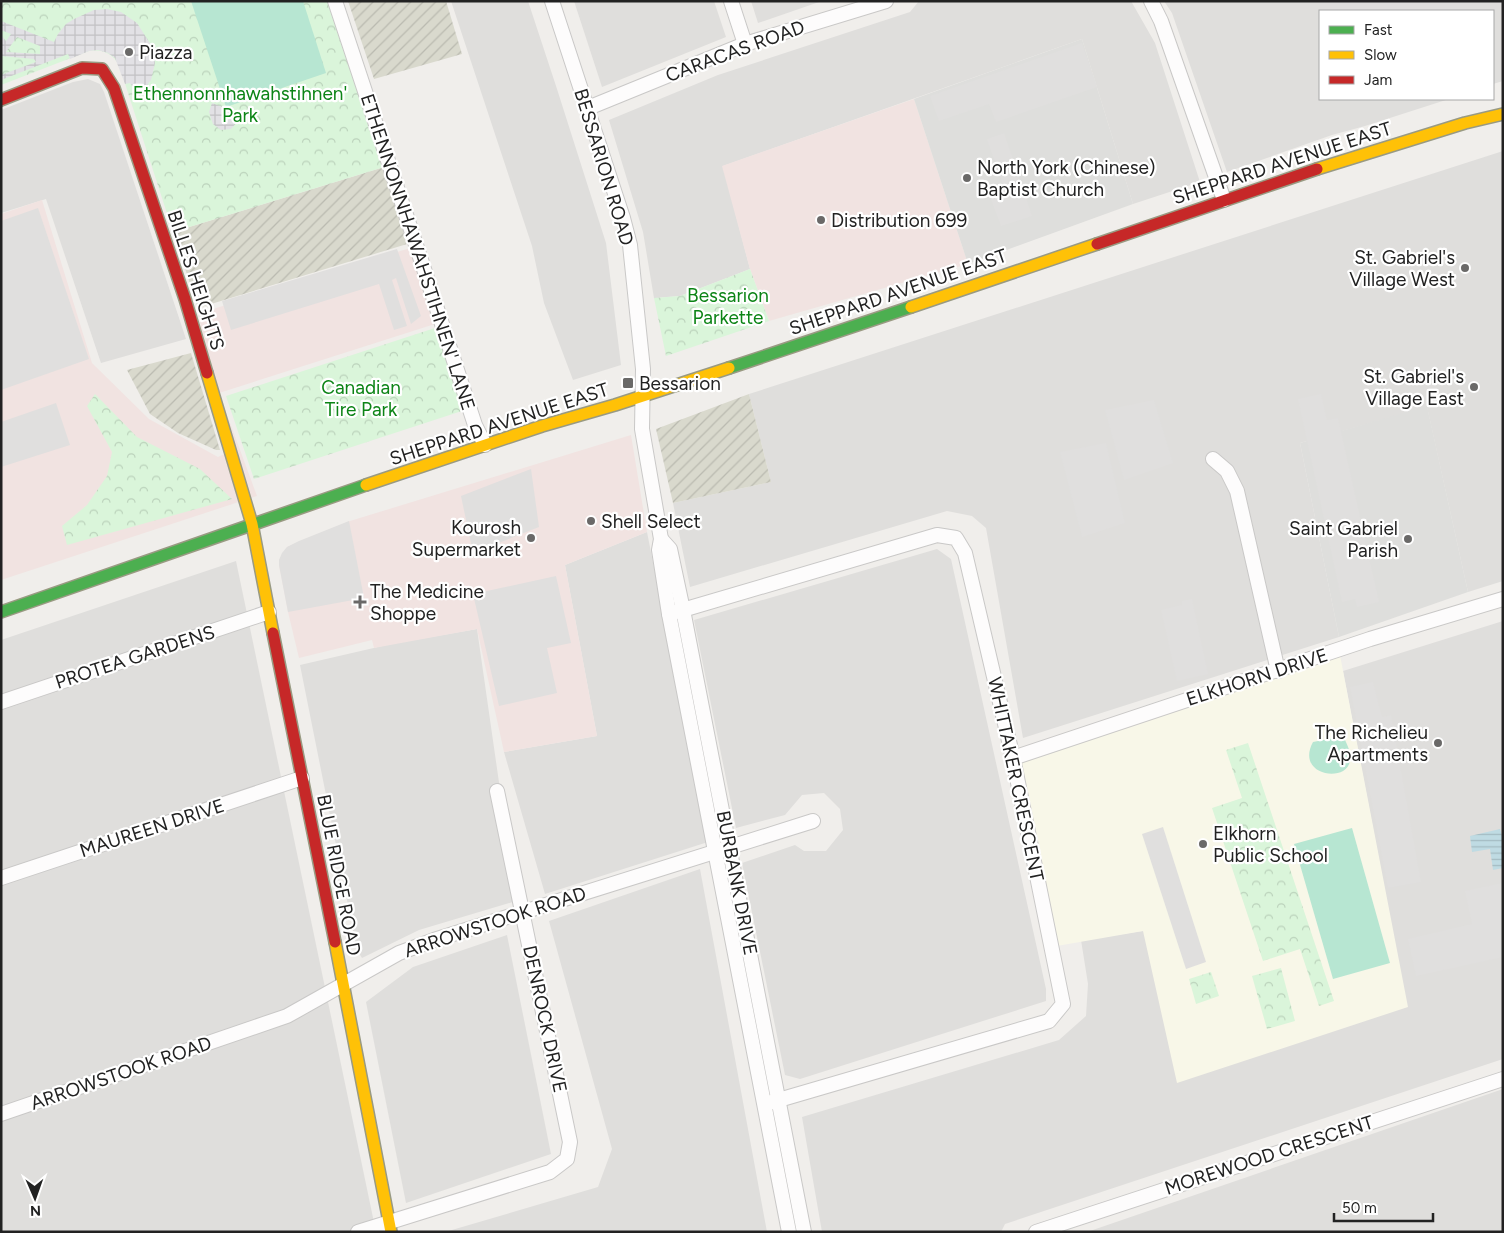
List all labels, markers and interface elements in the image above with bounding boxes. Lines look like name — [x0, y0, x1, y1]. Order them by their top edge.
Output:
legend — [1319, 10, 1494, 100]
street label: CARACAS ROAD — [662, 15, 808, 87]
text: Fast — [1364, 21, 1393, 39]
place label: Piazza — [139, 41, 192, 64]
marker: Piazza — [123, 46, 135, 58]
text: Slow — [1364, 46, 1397, 64]
text: Jam — [1364, 71, 1392, 89]
park label: Ethennonnhawahstihnen' Park — [133, 82, 347, 127]
street label: BESSARION ROAD — [569, 86, 639, 248]
street label: ETHENNONNHAWAHSTIHNEN' LANE — [356, 91, 480, 413]
street label: SHEPPARD AVENUE EAST — [1170, 117, 1395, 209]
place label: North York (Chinese) Baptist Church — [977, 156, 1156, 201]
marker: North York (Chinese) Baptist Church — [961, 172, 973, 184]
street label: BILLES HEIGHTS — [163, 207, 229, 353]
place label: Distribution 699 — [831, 209, 967, 232]
marker: Distribution 699 — [815, 214, 827, 226]
street label: SHEPPARD AVENUE EAST — [786, 244, 1010, 340]
place label: St. Gabriel's Village West — [1349, 246, 1455, 291]
marker: St. Gabriel's Village West — [1459, 262, 1471, 274]
park label: Bessarion Parkette — [687, 284, 769, 329]
place label: St. Gabriel's Village East — [1363, 365, 1464, 410]
place label: Bessarion — [639, 372, 721, 395]
park label: Canadian Tire Park — [321, 376, 401, 421]
marker: Bessarion — [621, 376, 635, 390]
street label: SHEPPARD AVENUE EAST — [387, 378, 612, 470]
marker: St. Gabriel's Village East — [1468, 381, 1480, 393]
place label: Shell Select — [601, 510, 701, 533]
marker: Shell Select — [585, 515, 597, 527]
place label: Kourosh Supermarket — [412, 516, 521, 561]
place label: Saint Gabriel Parish — [1289, 517, 1398, 562]
marker: Kourosh Supermarket — [525, 532, 537, 544]
marker: Saint Gabriel Parish — [1402, 533, 1414, 545]
place label: The Medicine Shoppe — [370, 580, 484, 625]
marker: The Medicine Shoppe — [354, 596, 366, 608]
street label: PROTEA GARDENS — [52, 620, 218, 694]
street label: ELKHORN DRIVE — [1183, 643, 1331, 711]
street label: WHITTAKER CRESCENT — [983, 675, 1049, 884]
place label: The Richelieu Apartments — [1315, 721, 1428, 766]
marker: The Richelieu Apartments — [1432, 737, 1444, 749]
street label: BLUE RIDGE ROAD — [312, 792, 366, 958]
street label: MAUREEN DRIVE — [77, 794, 227, 862]
street label: BURBANK DRIVE — [712, 809, 762, 957]
place label: Elkhorn Public School — [1213, 822, 1328, 867]
marker: Elkhorn Public School — [1197, 838, 1209, 850]
street label: ARROWSTOOK ROAD — [401, 882, 589, 962]
street label: DENROCK DRIVE — [518, 943, 572, 1095]
street label: ARROWSTOOK ROAD — [27, 1031, 215, 1115]
street label: MOREWOOD CRESCENT — [1162, 1110, 1377, 1200]
north arrow — [10, 1173, 60, 1223]
scale bar — [1334, 1190, 1433, 1222]
text: 50 m — [1342, 1199, 1377, 1217]
text: N — [30, 1202, 41, 1219]

